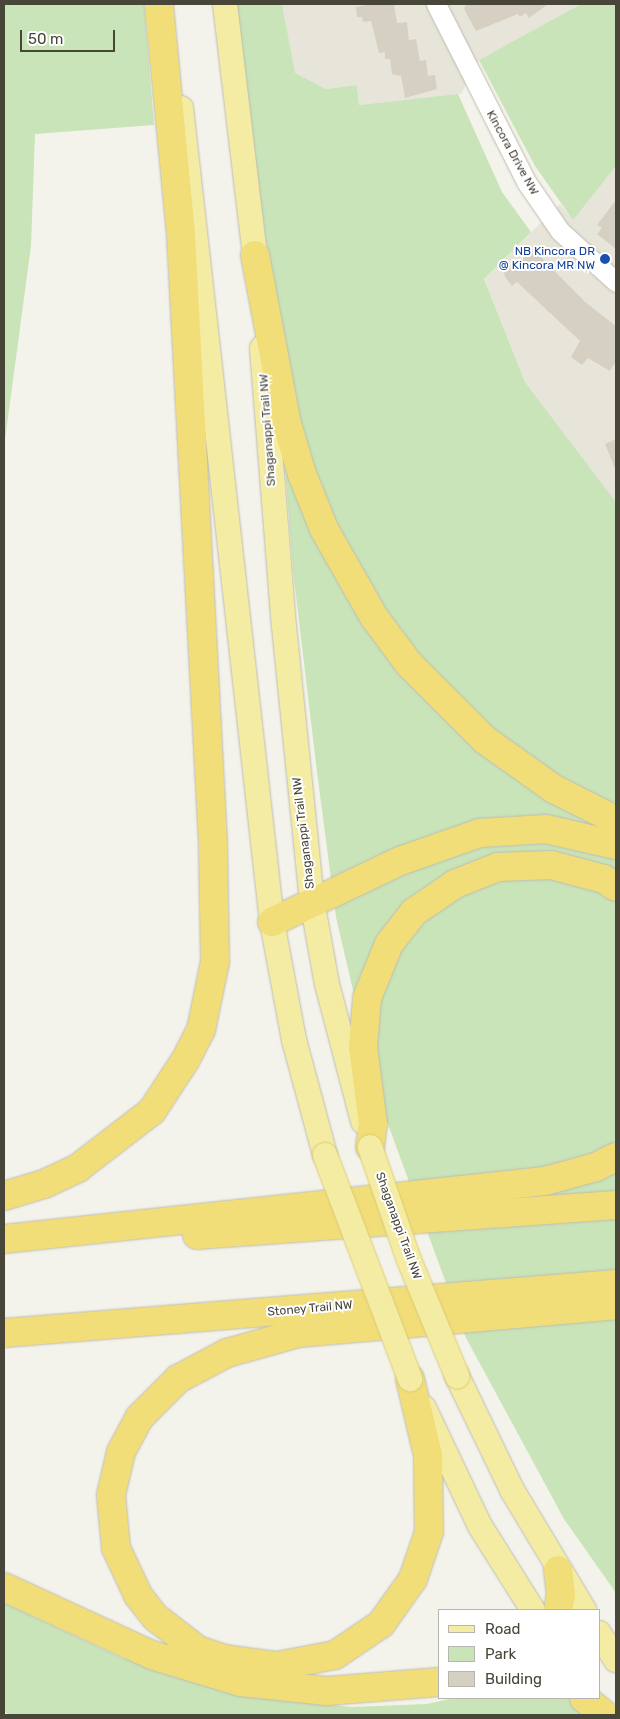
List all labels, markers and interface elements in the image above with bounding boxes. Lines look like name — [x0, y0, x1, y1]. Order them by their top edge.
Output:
scale bar — [22, 20, 118, 52]
text: 50 m — [28, 30, 63, 48]
street label: Kincora Drive NW — [483, 108, 541, 198]
place label: NB Kincora DR @ Kincora MR NW — [499, 245, 595, 273]
marker: NB Kincora DR @ Kincora MR NW — [599, 253, 611, 265]
street label: Shaganappi Trail NW — [257, 373, 279, 487]
street label: Shaganappi Trail NW — [290, 776, 318, 890]
street label: Shaganappi Trail NW — [372, 1170, 424, 1282]
street label: Stoney Trail NW — [266, 1298, 354, 1320]
legend — [438, 1609, 600, 1699]
text: Road — [485, 1620, 521, 1638]
text: Park — [485, 1645, 516, 1663]
text: Building — [485, 1670, 542, 1688]

